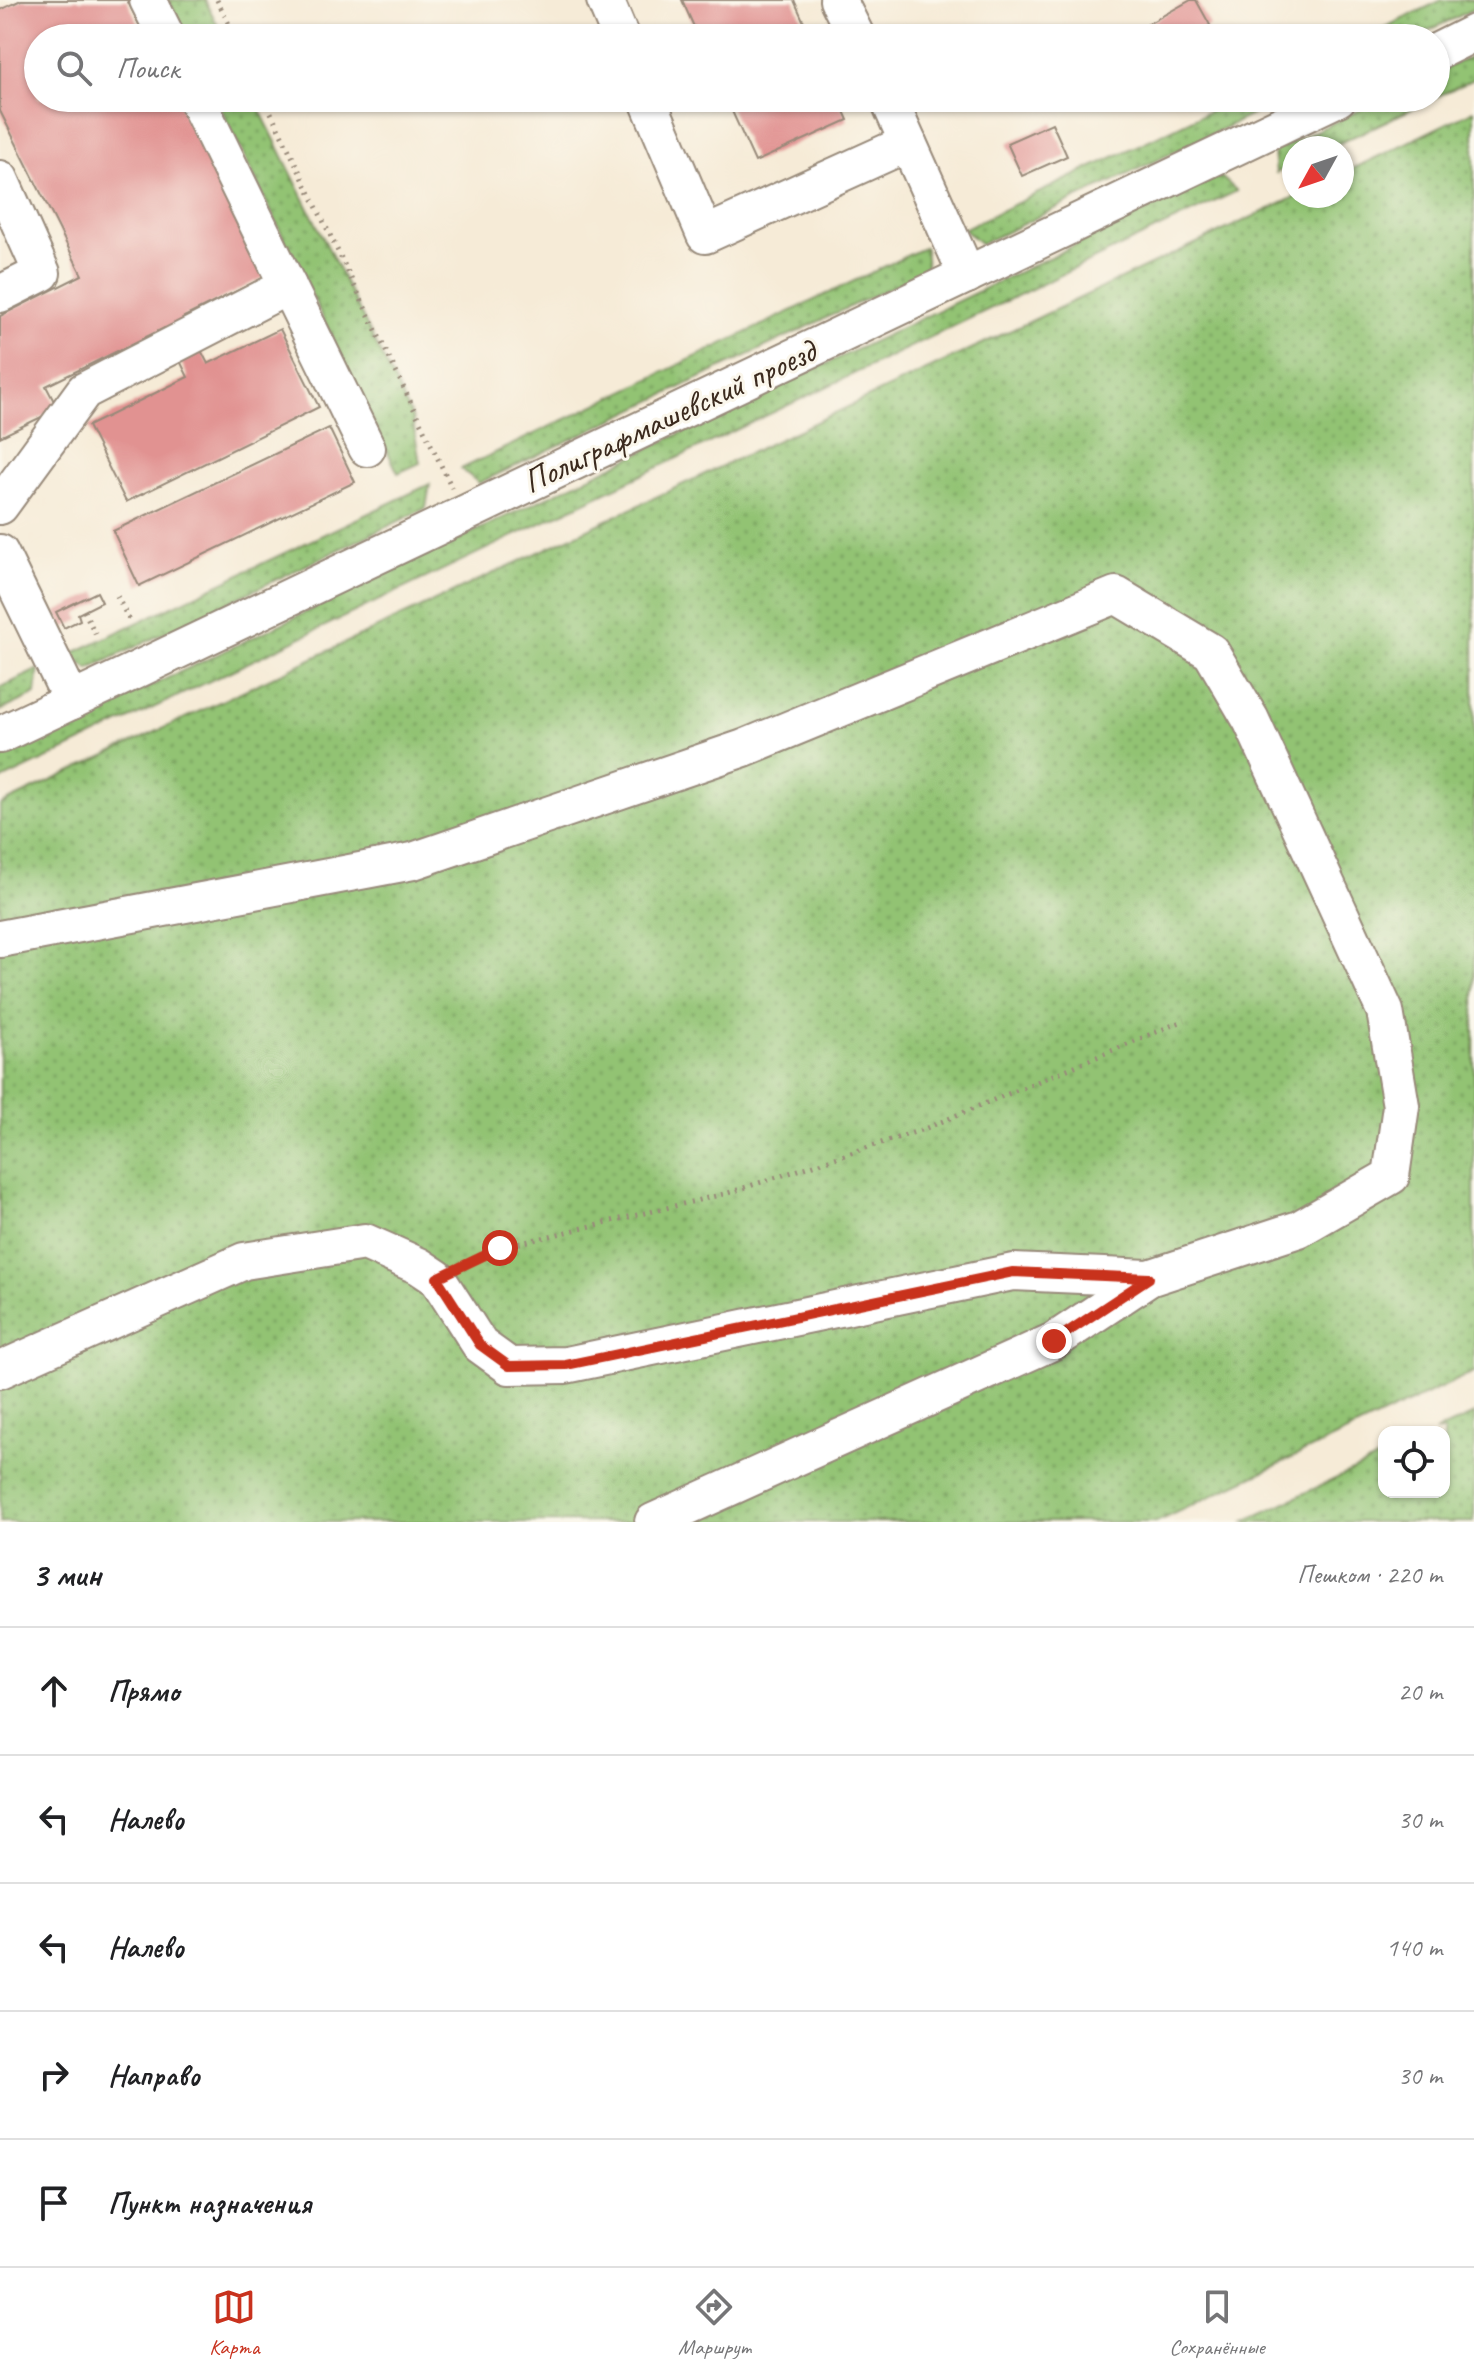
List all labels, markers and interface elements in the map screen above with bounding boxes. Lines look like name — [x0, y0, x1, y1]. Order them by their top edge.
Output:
search box — [24, 24, 1450, 112]
icon: search — [52, 46, 96, 90]
text: Поиск — [116, 49, 179, 87]
north arrow — [1282, 136, 1354, 208]
street label: Полиграфмашевский проезд — [516, 328, 825, 503]
route start — [482, 1230, 518, 1266]
route end — [1036, 1323, 1072, 1359]
map controls — [1378, 1426, 1450, 1498]
button: locate — [1378, 1426, 1450, 1498]
text: 3 мин — [32, 1553, 101, 1596]
text: Пешком · 220 m — [1297, 1558, 1442, 1591]
icon: ahead — [32, 1669, 76, 1713]
text: Прямо — [108, 1672, 179, 1710]
text: 20 m — [1398, 1675, 1442, 1708]
icon: left — [32, 1797, 76, 1841]
text: Налево — [108, 1800, 184, 1838]
text: 30 m — [1398, 1803, 1442, 1836]
icon: left — [32, 1925, 76, 1969]
text: Налево — [108, 1928, 184, 1966]
text: 140 m — [1386, 1931, 1442, 1964]
icon: right — [32, 2053, 76, 2097]
text: Направо — [108, 2056, 200, 2094]
text: 30 m — [1398, 2059, 1442, 2092]
icon: arrive — [32, 2181, 76, 2225]
text: Пункт назначения — [108, 2184, 311, 2222]
tab: Карта — [209, 2285, 260, 2361]
tab: Маршрут — [678, 2285, 751, 2361]
tab: Сохранённые — [1169, 2285, 1265, 2361]

